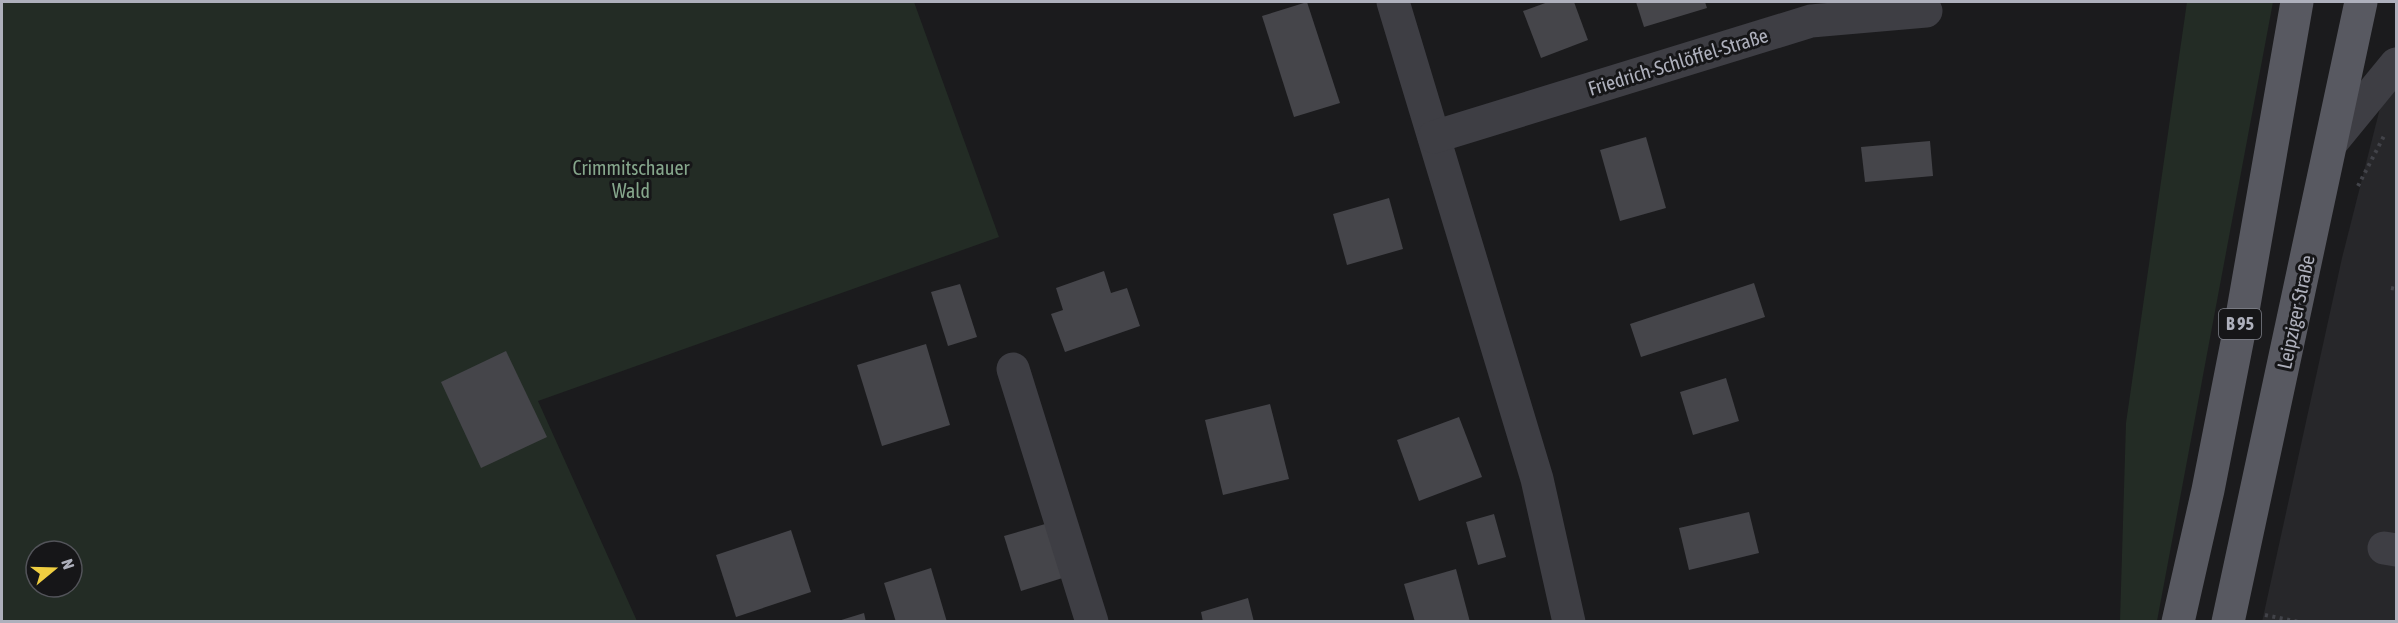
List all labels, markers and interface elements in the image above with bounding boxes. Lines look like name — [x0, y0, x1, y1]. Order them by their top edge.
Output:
street label: Friedrich-Schlöffel-Straße — [1585, 23, 1771, 100]
park label: Crimmitschauer Wald — [573, 156, 690, 202]
street label: Leipziger Straße — [2272, 253, 2319, 371]
road number: B 95 — [2219, 309, 2261, 339]
north arrow — [24, 539, 84, 599]
text: N — [58, 557, 78, 572]

